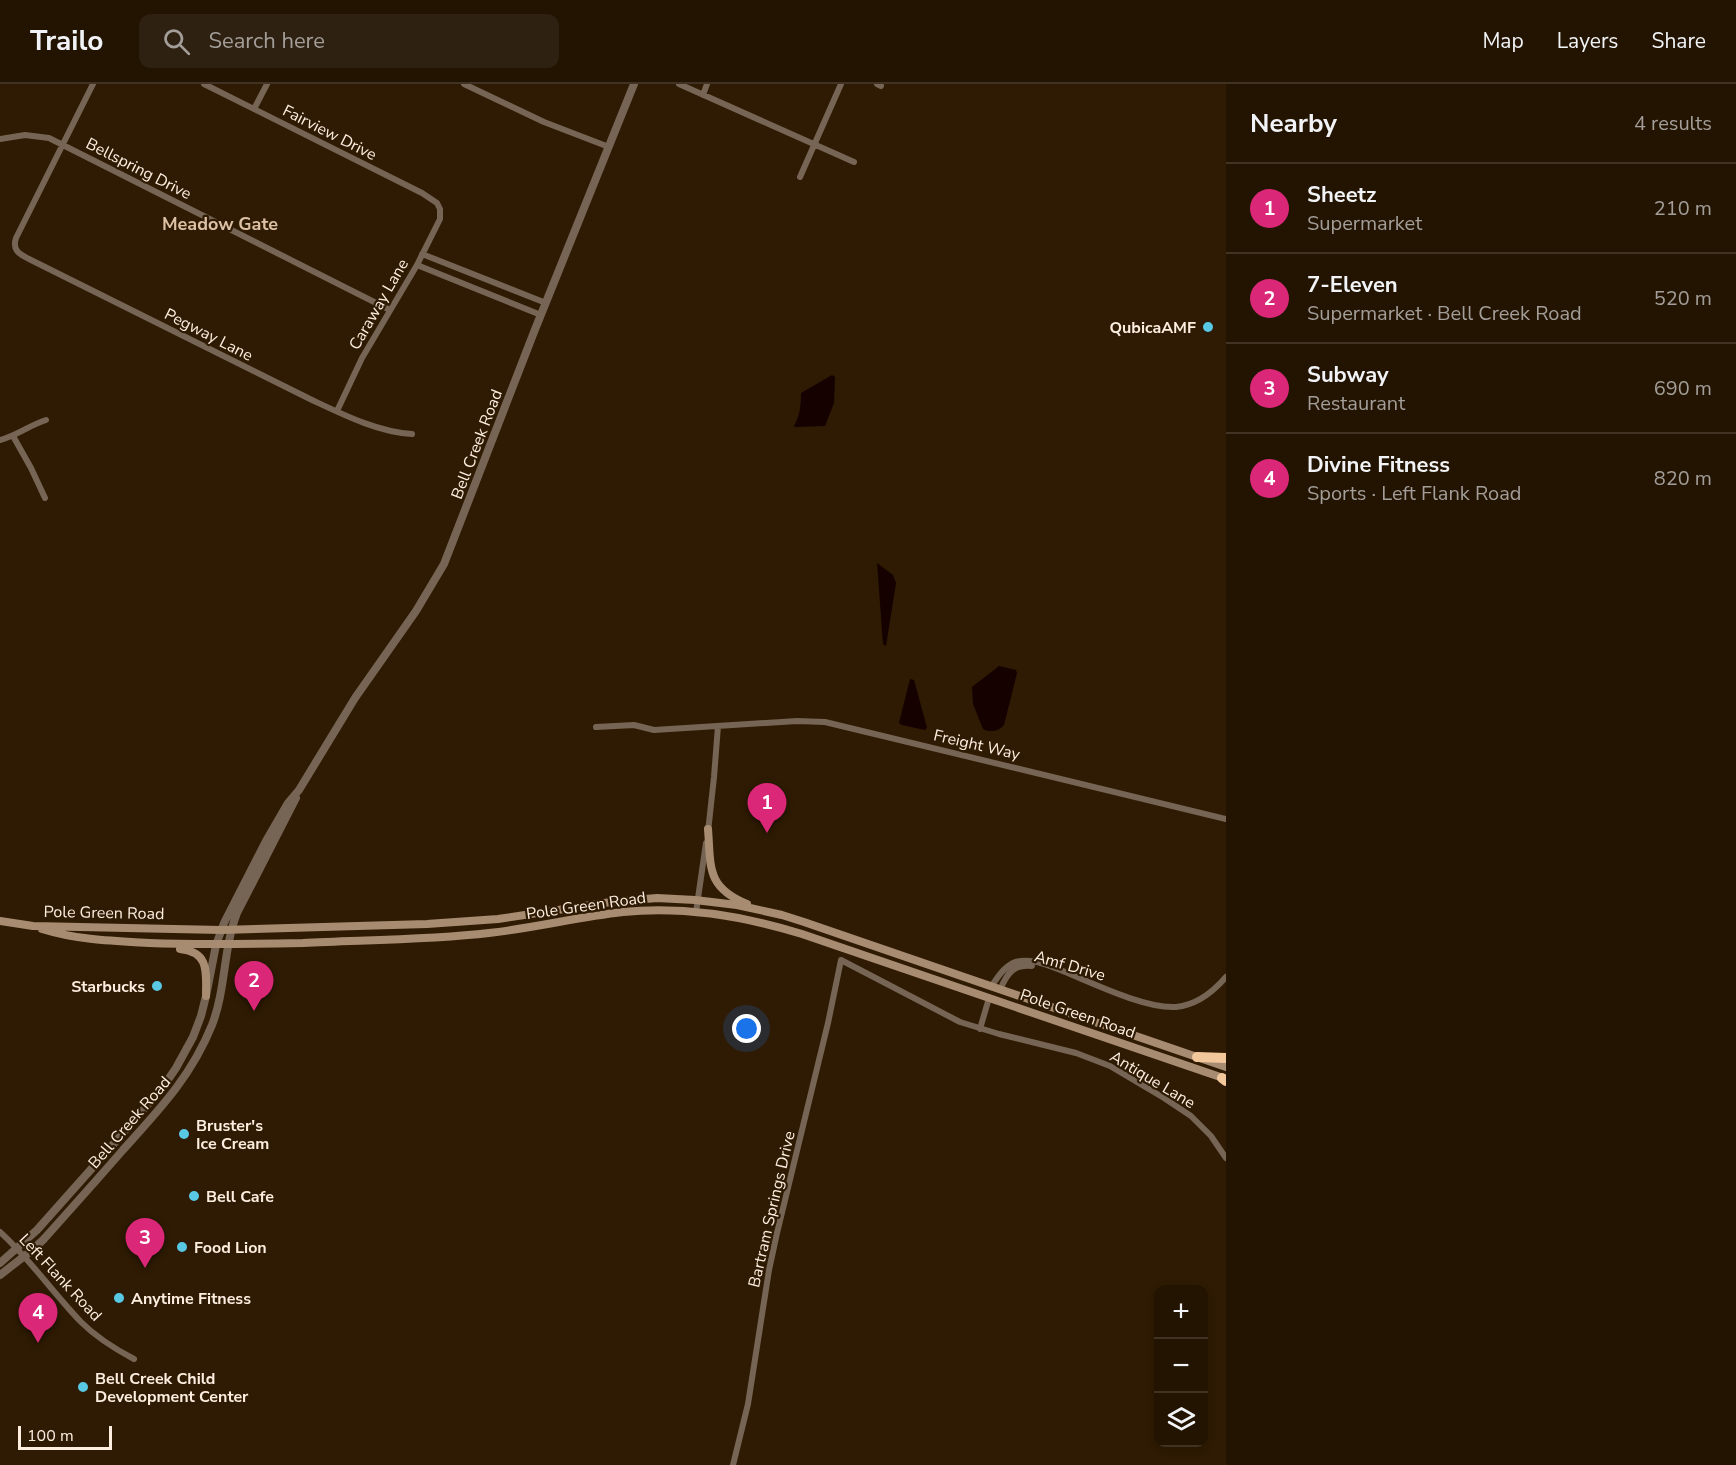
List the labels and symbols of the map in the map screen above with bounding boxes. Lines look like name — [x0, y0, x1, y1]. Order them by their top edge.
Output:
street label: Fairview Drive — [279, 100, 380, 166]
street label: Bellspring Drive — [82, 133, 195, 205]
district label: Meadow Gate — [162, 212, 278, 236]
street label: Caraway Lane — [344, 255, 414, 354]
street label: Pegway Lane — [161, 303, 257, 367]
place label: QubicaAMF — [1109, 317, 1196, 339]
marker: QubicaAMF — [1201, 320, 1215, 334]
street label: Bell Creek Road — [446, 386, 508, 502]
street label: Freight Way — [931, 724, 1023, 766]
pin: 1 — [748, 784, 786, 833]
street label: Pole Green Road — [525, 887, 647, 925]
street label: Pole Green Road — [43, 901, 164, 925]
street label: Amf Drive — [1032, 945, 1108, 987]
pin: 2 — [234, 962, 274, 1011]
place label: Starbucks — [71, 976, 145, 998]
marker: Starbucks — [150, 979, 164, 993]
street label: Pole Green Road — [1017, 984, 1138, 1044]
your location — [732, 1014, 761, 1043]
street label: Antique Lane — [1106, 1046, 1199, 1114]
street label: Bell Creek Road — [84, 1072, 176, 1174]
place label: Bruster's Ice Cream — [196, 1115, 269, 1155]
marker: Bruster's Ice Cream — [177, 1127, 191, 1141]
street label: Bartram Springs Drive — [743, 1129, 801, 1290]
place label: Bell Cafe — [206, 1186, 274, 1208]
marker: Bell Cafe — [187, 1189, 201, 1203]
pin: 3 — [126, 1218, 164, 1268]
street label: Left Flank Road — [14, 1229, 107, 1326]
place label: Food Lion — [194, 1237, 267, 1259]
marker: Food Lion — [175, 1240, 189, 1254]
place label: Anytime Fitness — [131, 1288, 251, 1310]
marker: Anytime Fitness — [112, 1291, 126, 1305]
pin: 4 — [18, 1294, 57, 1343]
place label: Bell Creek Child Development Center — [95, 1368, 249, 1408]
marker: Bell Creek Child Development Center — [76, 1380, 90, 1394]
scale bar — [18, 1423, 112, 1450]

